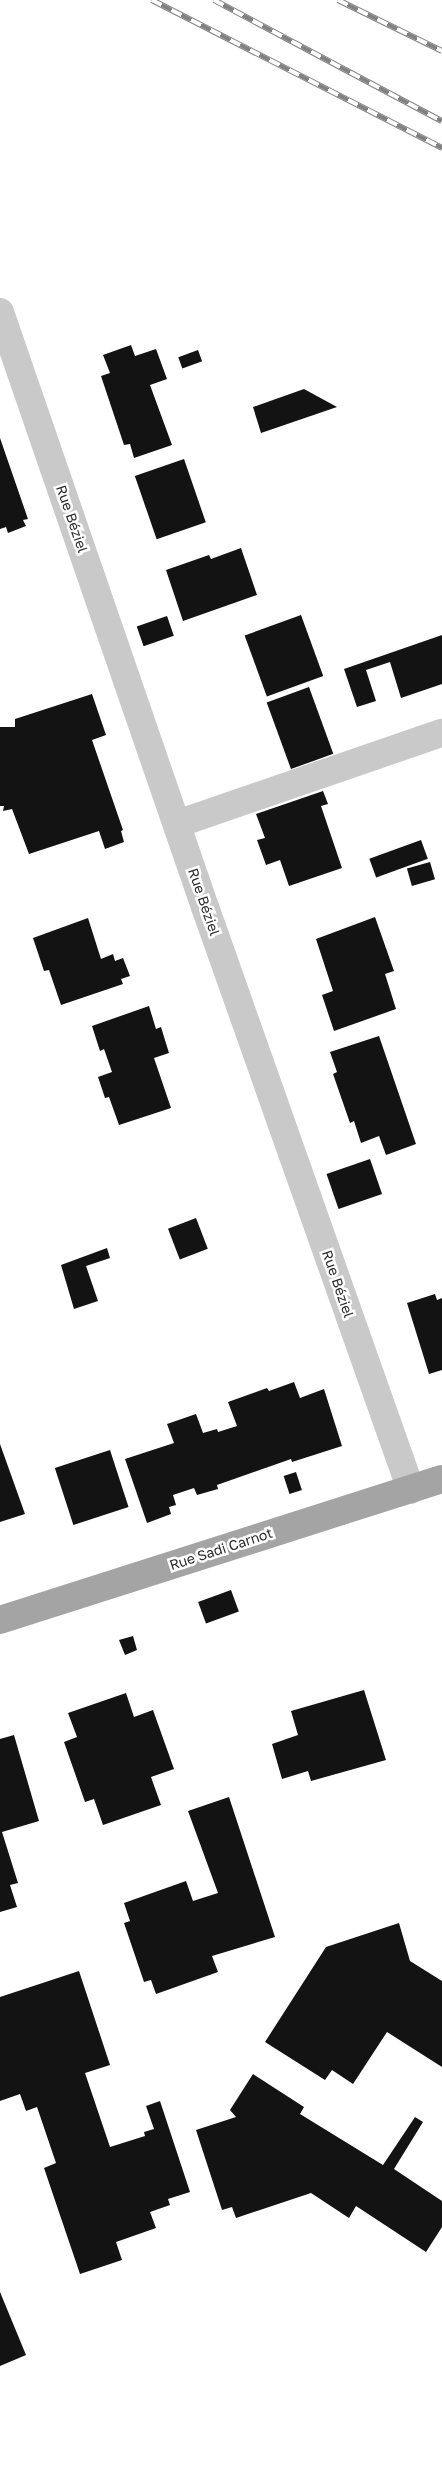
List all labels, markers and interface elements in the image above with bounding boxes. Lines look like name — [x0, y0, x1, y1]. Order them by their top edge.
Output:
street label: Rue Béziel — [53, 483, 91, 555]
street label: Rue Béziel — [185, 866, 223, 938]
street label: Rue Béziel — [319, 1248, 357, 1320]
street label: Rue Sadi Carnot — [167, 1524, 275, 1574]

